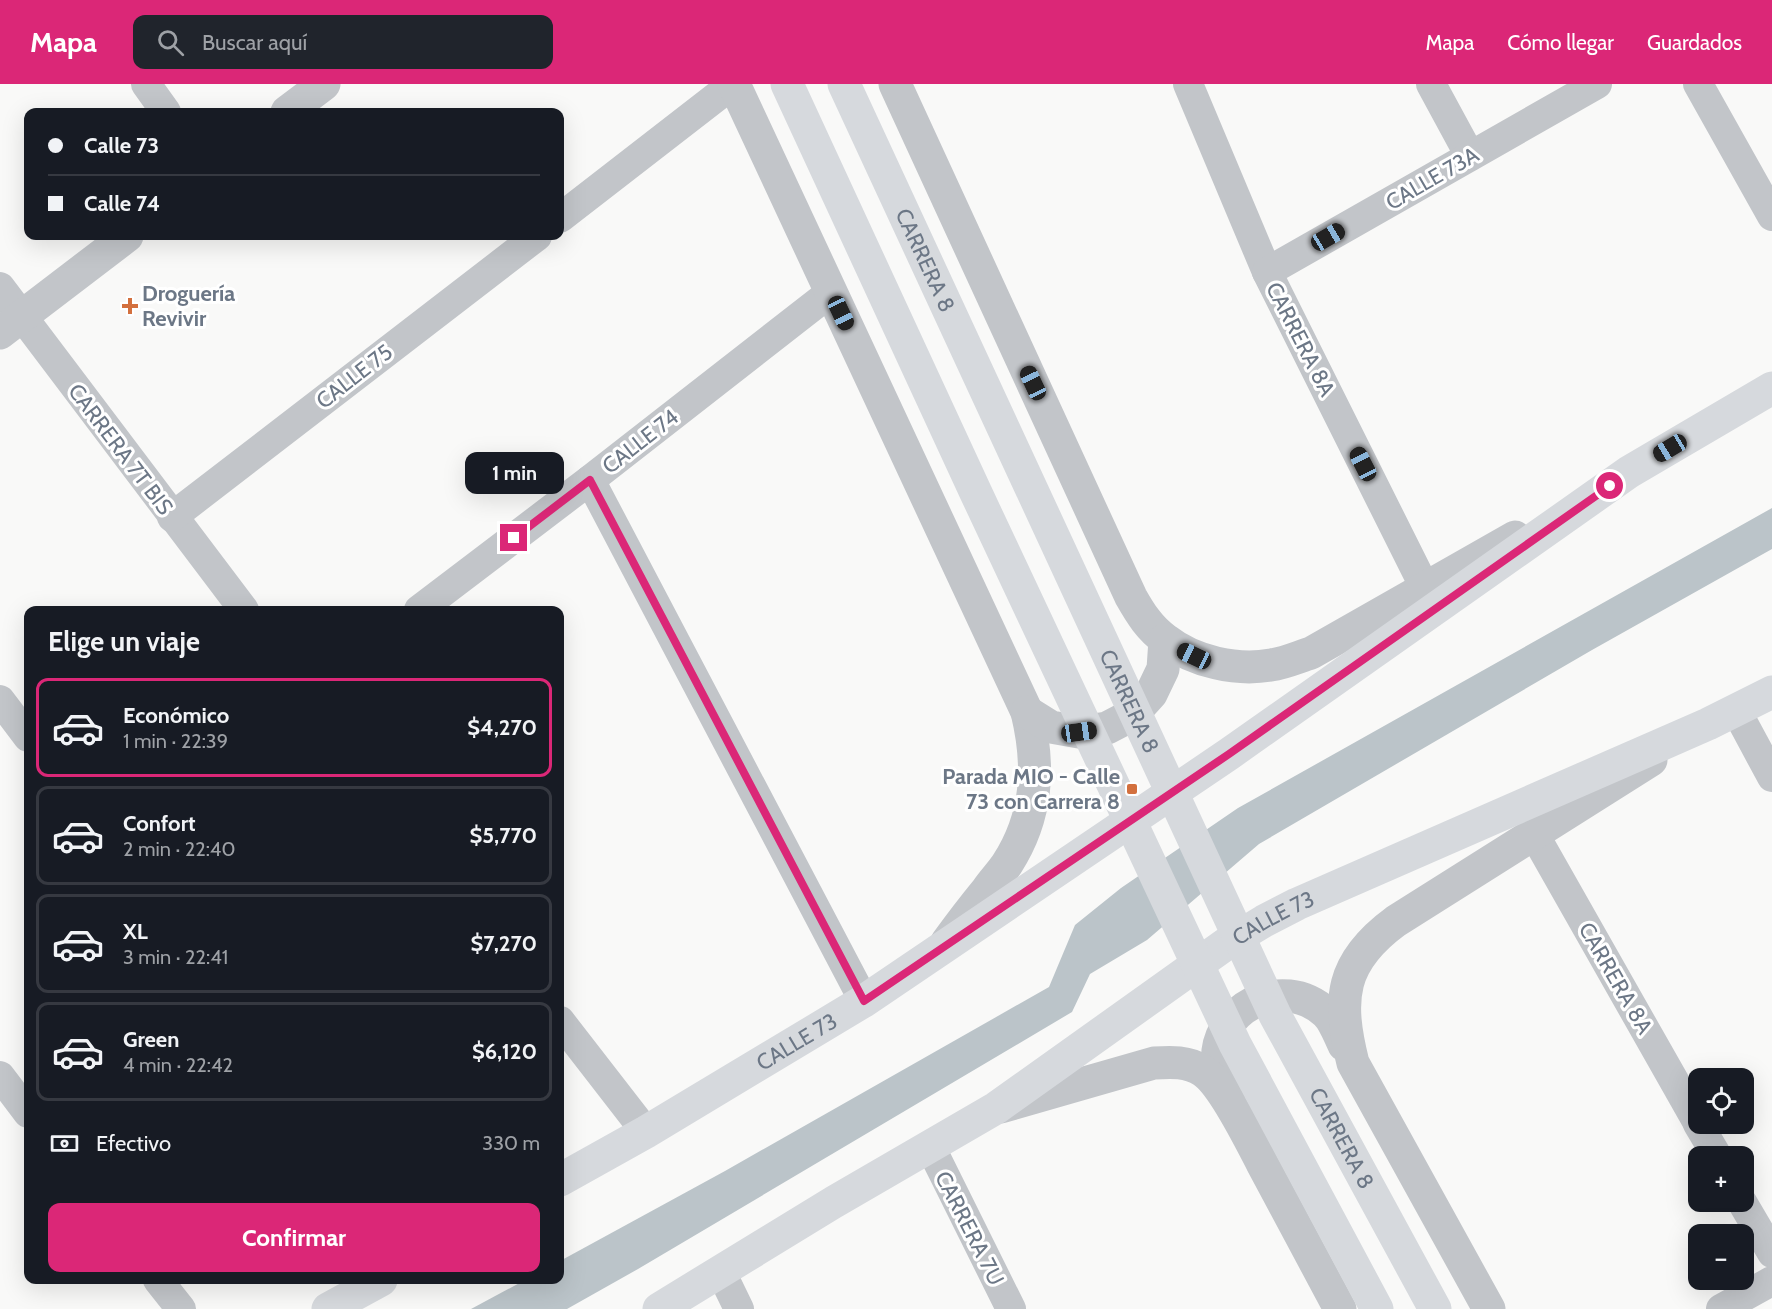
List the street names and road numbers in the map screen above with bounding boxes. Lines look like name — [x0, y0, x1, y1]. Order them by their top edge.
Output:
street label: CALLE 73A — [1381, 141, 1484, 216]
street label: CARRERA 8 — [889, 204, 961, 316]
street label: CARRERA 8A — [1260, 278, 1341, 401]
street label: CALLE 75 — [311, 338, 398, 415]
street label: CARRERA 7T BIS — [62, 378, 179, 520]
street label: CALLE 74 — [597, 403, 684, 480]
street label: CARRERA 8 — [1094, 645, 1165, 757]
street label: CALLE 73 — [1227, 885, 1318, 951]
street label: CARRERA 8A — [1573, 918, 1659, 1039]
street label: CALLE 73 — [751, 1007, 842, 1077]
street label: CARRERA 8 — [1303, 1083, 1380, 1193]
street label: CARRERA 7U — [929, 1167, 1010, 1290]

